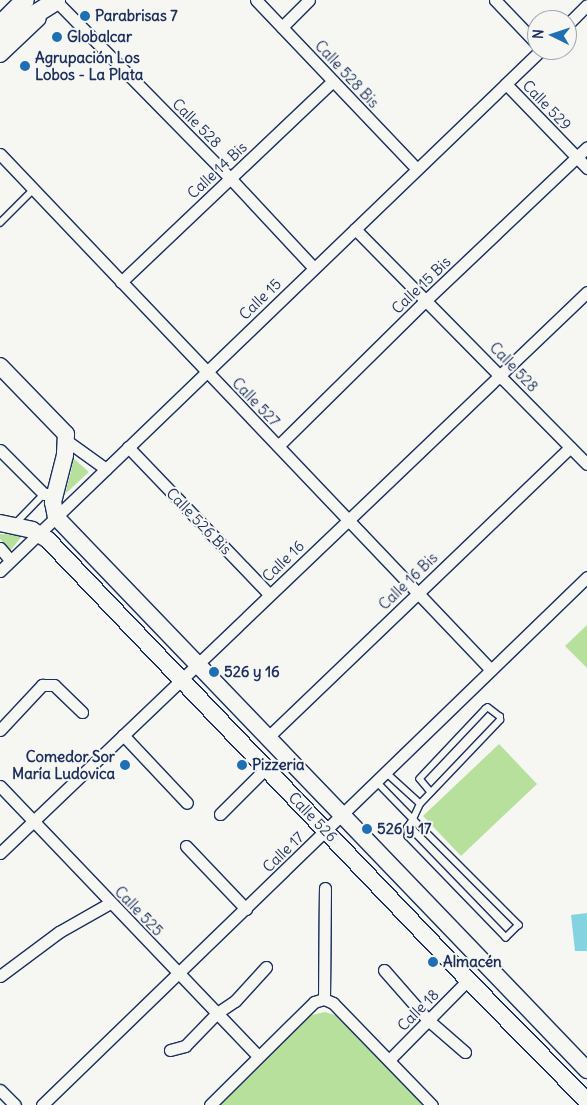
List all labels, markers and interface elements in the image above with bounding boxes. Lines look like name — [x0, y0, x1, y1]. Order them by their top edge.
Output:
place label: Parabrisas 7 — [95, 7, 178, 25]
marker: Parabrisas 7 — [79, 10, 91, 22]
north arrow — [527, 10, 577, 60]
place label: Globalcar — [67, 28, 132, 46]
text: N — [529, 29, 547, 39]
marker: Globalcar — [51, 31, 63, 43]
street label: Calle 528 Bis — [311, 37, 383, 111]
place label: Agrupación Los Lobos - La Plata — [35, 48, 143, 83]
marker: Agrupación Los Lobos - La Plata — [19, 60, 31, 72]
street label: Calle 529 — [519, 76, 575, 134]
street label: Calle 528 — [169, 95, 225, 151]
street label: Calle 14 Bis — [183, 138, 251, 202]
street label: Calle 15 Bis — [388, 253, 454, 317]
street label: Calle 15 — [235, 275, 285, 323]
street label: Calle 528 — [486, 338, 542, 396]
street label: Calle 527 — [228, 374, 284, 430]
street label: Calle 526 Bis — [163, 484, 235, 558]
street label: Calle 16 — [258, 537, 308, 585]
street label: Calle 16 Bis — [375, 549, 441, 613]
place label: 526 y 16 — [224, 663, 280, 681]
marker: 526 y 16 — [208, 666, 220, 678]
place label: Comedor Sor María Ludovica — [12, 747, 115, 782]
place label: Pizzeria — [252, 756, 305, 774]
marker: Comedor Sor María Ludovica — [119, 759, 131, 771]
marker: Pizzeria — [236, 759, 248, 771]
street label: Calle 526 — [285, 788, 341, 846]
place label: 526 y 17 — [377, 820, 431, 838]
marker: 526 y 17 — [361, 823, 373, 835]
street label: Calle 17 — [259, 828, 307, 876]
street label: Calle 525 — [111, 882, 167, 940]
place label: Almacén — [443, 953, 502, 971]
marker: Almacén — [427, 956, 439, 968]
street label: Calle 18 — [394, 986, 442, 1034]

